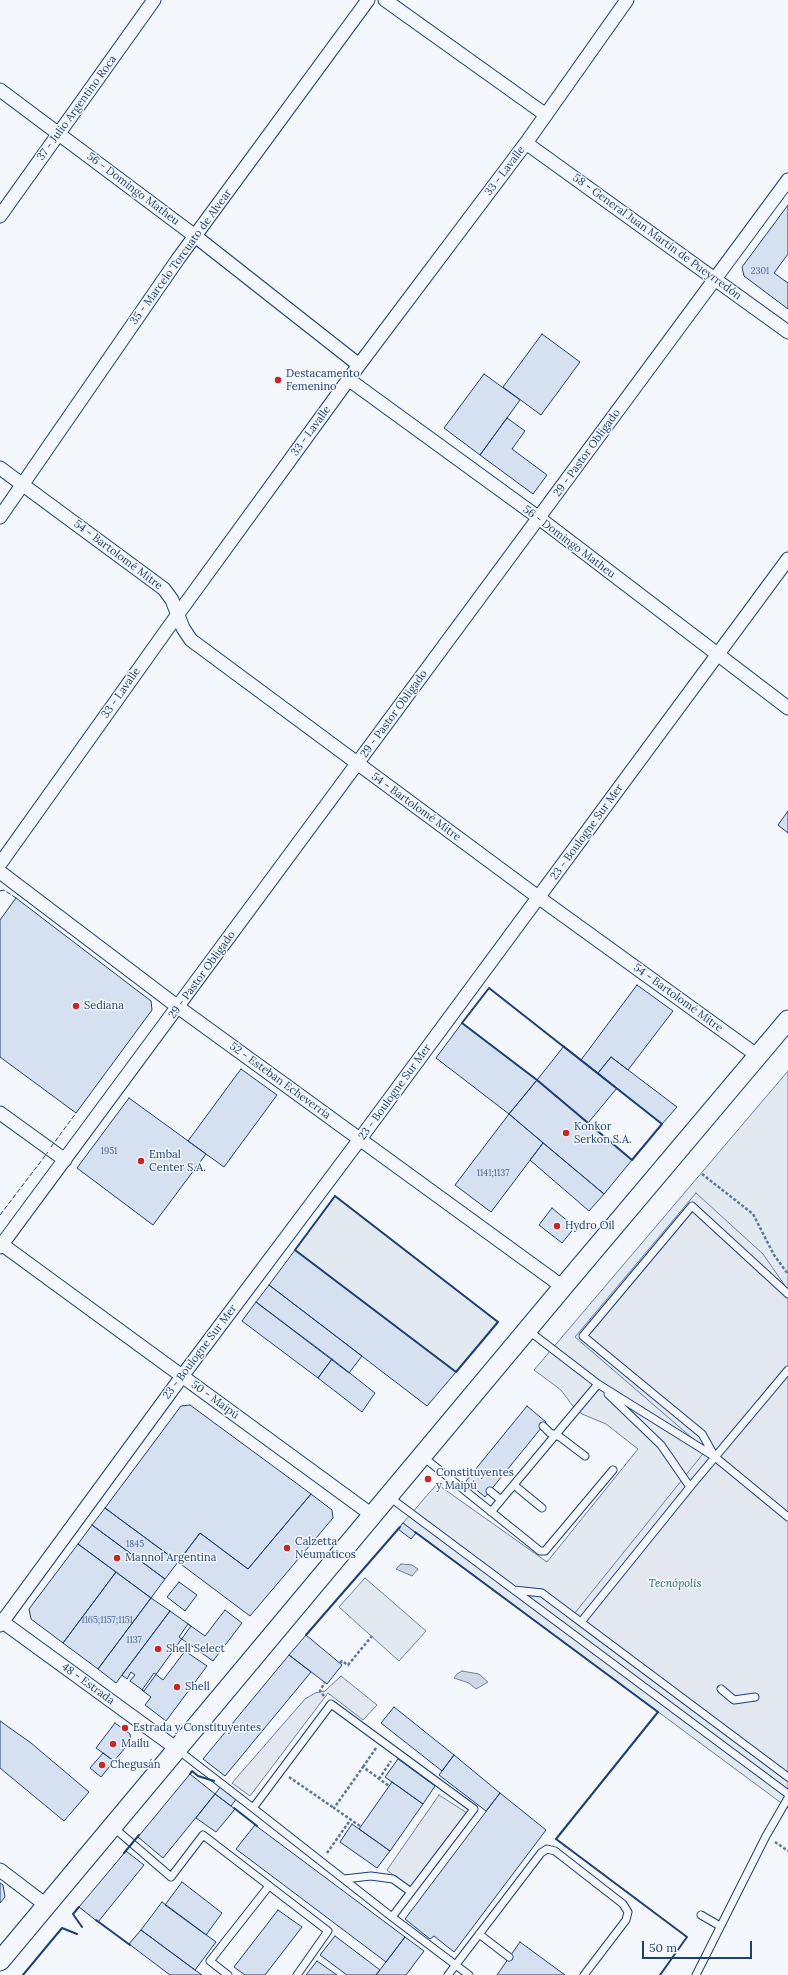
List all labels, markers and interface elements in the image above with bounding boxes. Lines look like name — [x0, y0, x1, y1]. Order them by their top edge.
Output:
street label: 37 - Julio Argentino Roca — [34, 53, 120, 163]
street label: 33 - Lavalle — [482, 144, 528, 198]
street label: 56 - Domingo Matheu — [84, 150, 182, 228]
street label: 58 - General Juan Martín de Pueyrredón — [570, 171, 744, 303]
street label: 35 - Marcelo Torcuato de Alvear — [127, 187, 235, 327]
house number: 2301 — [751, 266, 769, 276]
place label: Destacamento Femenino — [286, 367, 360, 393]
marker: Destacamento Femenino — [273, 375, 283, 385]
street label: 33 - Lavalle — [288, 403, 334, 459]
street label: 29 - Pastor Obligado — [551, 407, 623, 499]
street label: 56 - Domingo Matheu — [520, 503, 618, 581]
street label: 54 - Bartolomé Mitre — [71, 517, 165, 593]
street label: 33 - Lavalle — [99, 665, 143, 721]
street label: 29 - Pastor Obligado — [358, 668, 430, 760]
street label: 54 - Bartolomé Mitre — [369, 770, 463, 844]
street label: 23 - Boulogne Sur Mer — [548, 782, 626, 882]
street label: 29 - Pastor Obligado — [166, 929, 238, 1021]
street label: 54 - Bartolomé Mitre — [631, 961, 725, 1035]
place label: Sediana — [84, 999, 124, 1013]
marker: Sediana — [71, 1001, 81, 1011]
street label: 52 - Esteban Echeverría — [227, 1040, 333, 1122]
street label: 23 - Boulogne Sur Mer — [356, 1042, 434, 1142]
place label: Konkor Serkon S.A. — [574, 1120, 632, 1146]
marker: Konkor Serkon S.A. — [561, 1128, 571, 1138]
house number: 1951 — [101, 1146, 117, 1156]
place label: Embal Center S.A. — [149, 1148, 206, 1174]
marker: Embal Center S.A. — [136, 1156, 146, 1166]
house number: 1141;1137 — [477, 1168, 509, 1178]
place label: Hydro Oil — [565, 1219, 614, 1233]
marker: Hydro Oil — [552, 1221, 562, 1231]
street label: 23 - Boulogne Sur Mer — [160, 1302, 240, 1402]
street label: 50 - Maipú — [188, 1378, 242, 1422]
place label: Constituyentes y Maipú — [436, 1466, 514, 1492]
marker: Constituyentes y Maipú — [423, 1474, 433, 1484]
place label: Calzetta Neumaticos — [295, 1535, 356, 1561]
house number: 1845 — [126, 1539, 144, 1549]
marker: Calzetta Neumaticos — [282, 1543, 292, 1553]
place label: Mannol Argentina — [125, 1551, 216, 1565]
marker: Mannol Argentina — [112, 1553, 122, 1563]
park label: Tecnópolis — [649, 1577, 701, 1591]
house number: 1165;1157;1151 — [81, 1615, 133, 1625]
house number: 1137 — [126, 1635, 142, 1645]
place label: Shell Select — [166, 1642, 225, 1656]
marker: Shell Select — [153, 1644, 163, 1654]
street label: 48 - Estrada — [59, 1660, 117, 1708]
place label: Shell — [185, 1680, 210, 1694]
marker: Shell — [172, 1682, 182, 1692]
place label: Estrada y Constituyentes — [133, 1721, 261, 1735]
marker: Estrada y Constituyentes — [120, 1723, 130, 1733]
place label: Mailu — [121, 1737, 149, 1751]
marker: Mailu — [108, 1739, 118, 1749]
place label: Chegusán — [110, 1758, 160, 1772]
marker: Chegusán — [97, 1760, 107, 1770]
scale bar — [644, 1933, 754, 1959]
text: 50 m — [649, 1940, 677, 1955]

